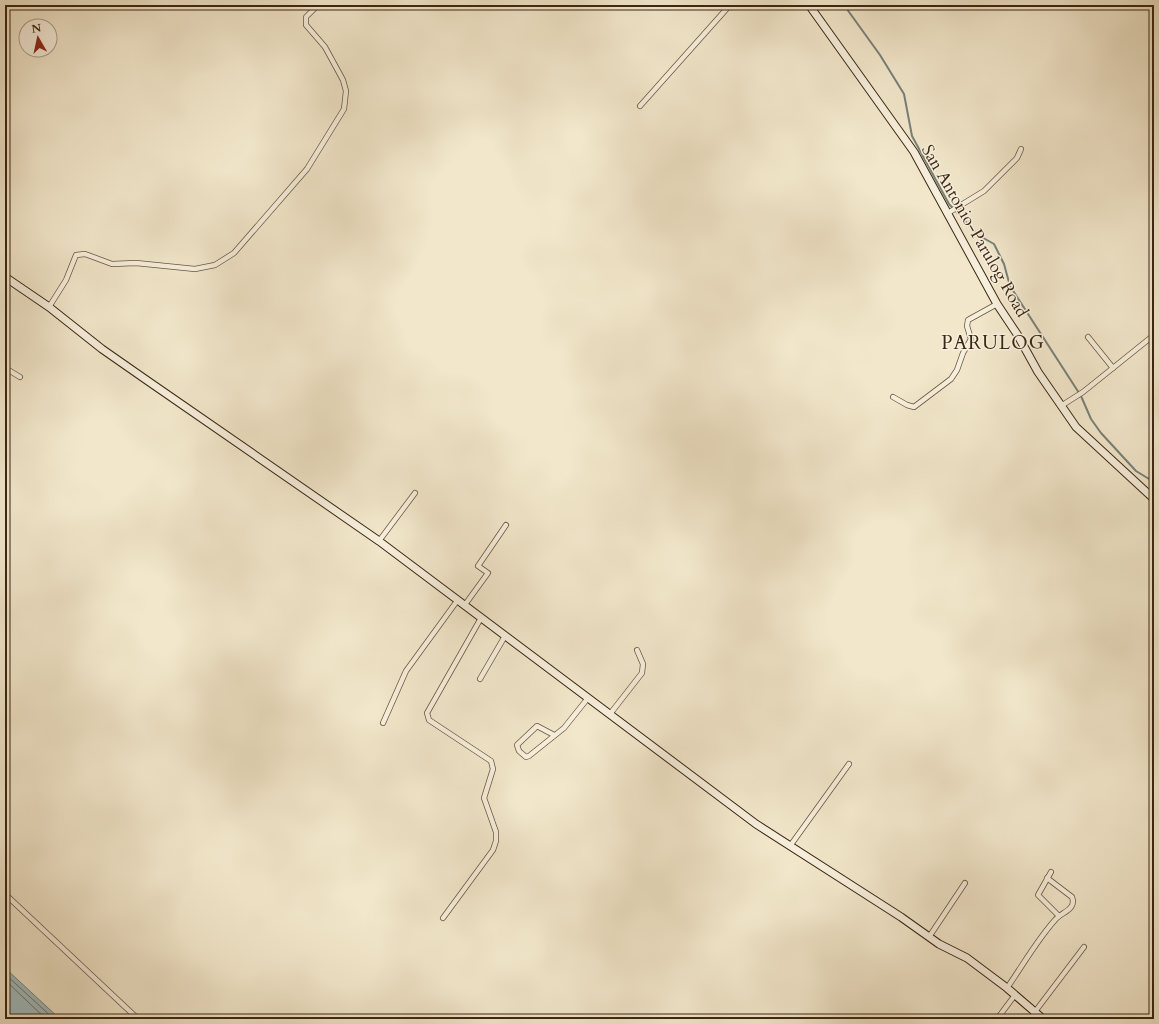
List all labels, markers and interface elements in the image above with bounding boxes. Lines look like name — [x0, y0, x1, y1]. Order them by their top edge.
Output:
north arrow — [18, 18, 58, 58]
text: N — [31, 20, 43, 37]
street label: San Antonio-Parulog Road — [916, 141, 1034, 321]
district label: PARULOG — [941, 330, 1045, 356]

